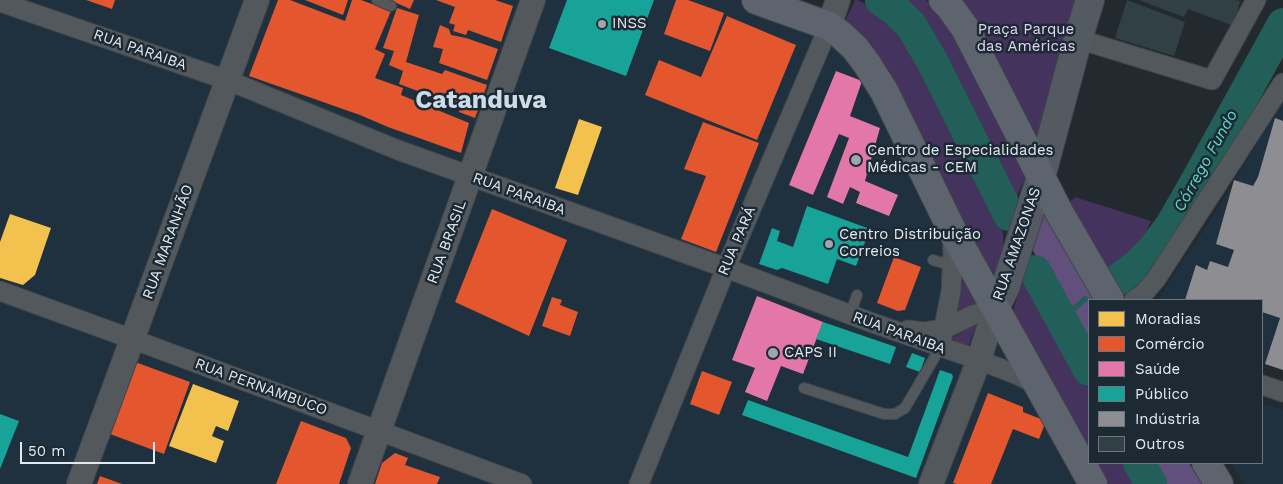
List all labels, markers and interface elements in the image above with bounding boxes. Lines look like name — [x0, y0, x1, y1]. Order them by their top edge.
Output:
place label: INSS — [612, 15, 647, 33]
marker: INSS — [596, 18, 608, 30]
park label: Praça Parque das Américas — [977, 21, 1075, 56]
street label: RUA PARAIBA — [91, 26, 189, 74]
district label: Catanduva — [415, 86, 547, 116]
water label: Córrego Fundo — [1170, 107, 1242, 215]
place label: Centro de Especialidades Médicas - CEM — [867, 142, 1053, 177]
marker: Centro de Especialidades Médicas - CEM — [849, 153, 863, 167]
street label: RUA PARAIBA — [470, 169, 568, 219]
street label: RUA MARANHÃO — [139, 182, 197, 302]
street label: RUA AMAZONAS — [989, 185, 1045, 303]
street label: RUA BRASIL — [424, 198, 470, 286]
street label: RUA PARÁ — [714, 204, 760, 278]
place label: Centro Distribuição Correios — [839, 226, 981, 261]
marker: Centro Distribuição Correios — [823, 238, 835, 250]
legend — [1088, 299, 1263, 464]
street label: RUA PARAIBA — [850, 308, 948, 358]
text: Moradias — [1135, 310, 1201, 328]
text: Comércio — [1135, 335, 1205, 353]
place label: CAPS II — [784, 344, 837, 362]
marker: CAPS II — [766, 346, 780, 360]
street label: RUA PERNAMBUCO — [192, 355, 330, 419]
text: Saúde — [1135, 360, 1180, 378]
text: Público — [1135, 385, 1189, 403]
text: Indústria — [1135, 410, 1200, 428]
scale bar — [22, 432, 158, 464]
text: Outros — [1135, 435, 1185, 453]
text: 50 m — [28, 442, 65, 460]

